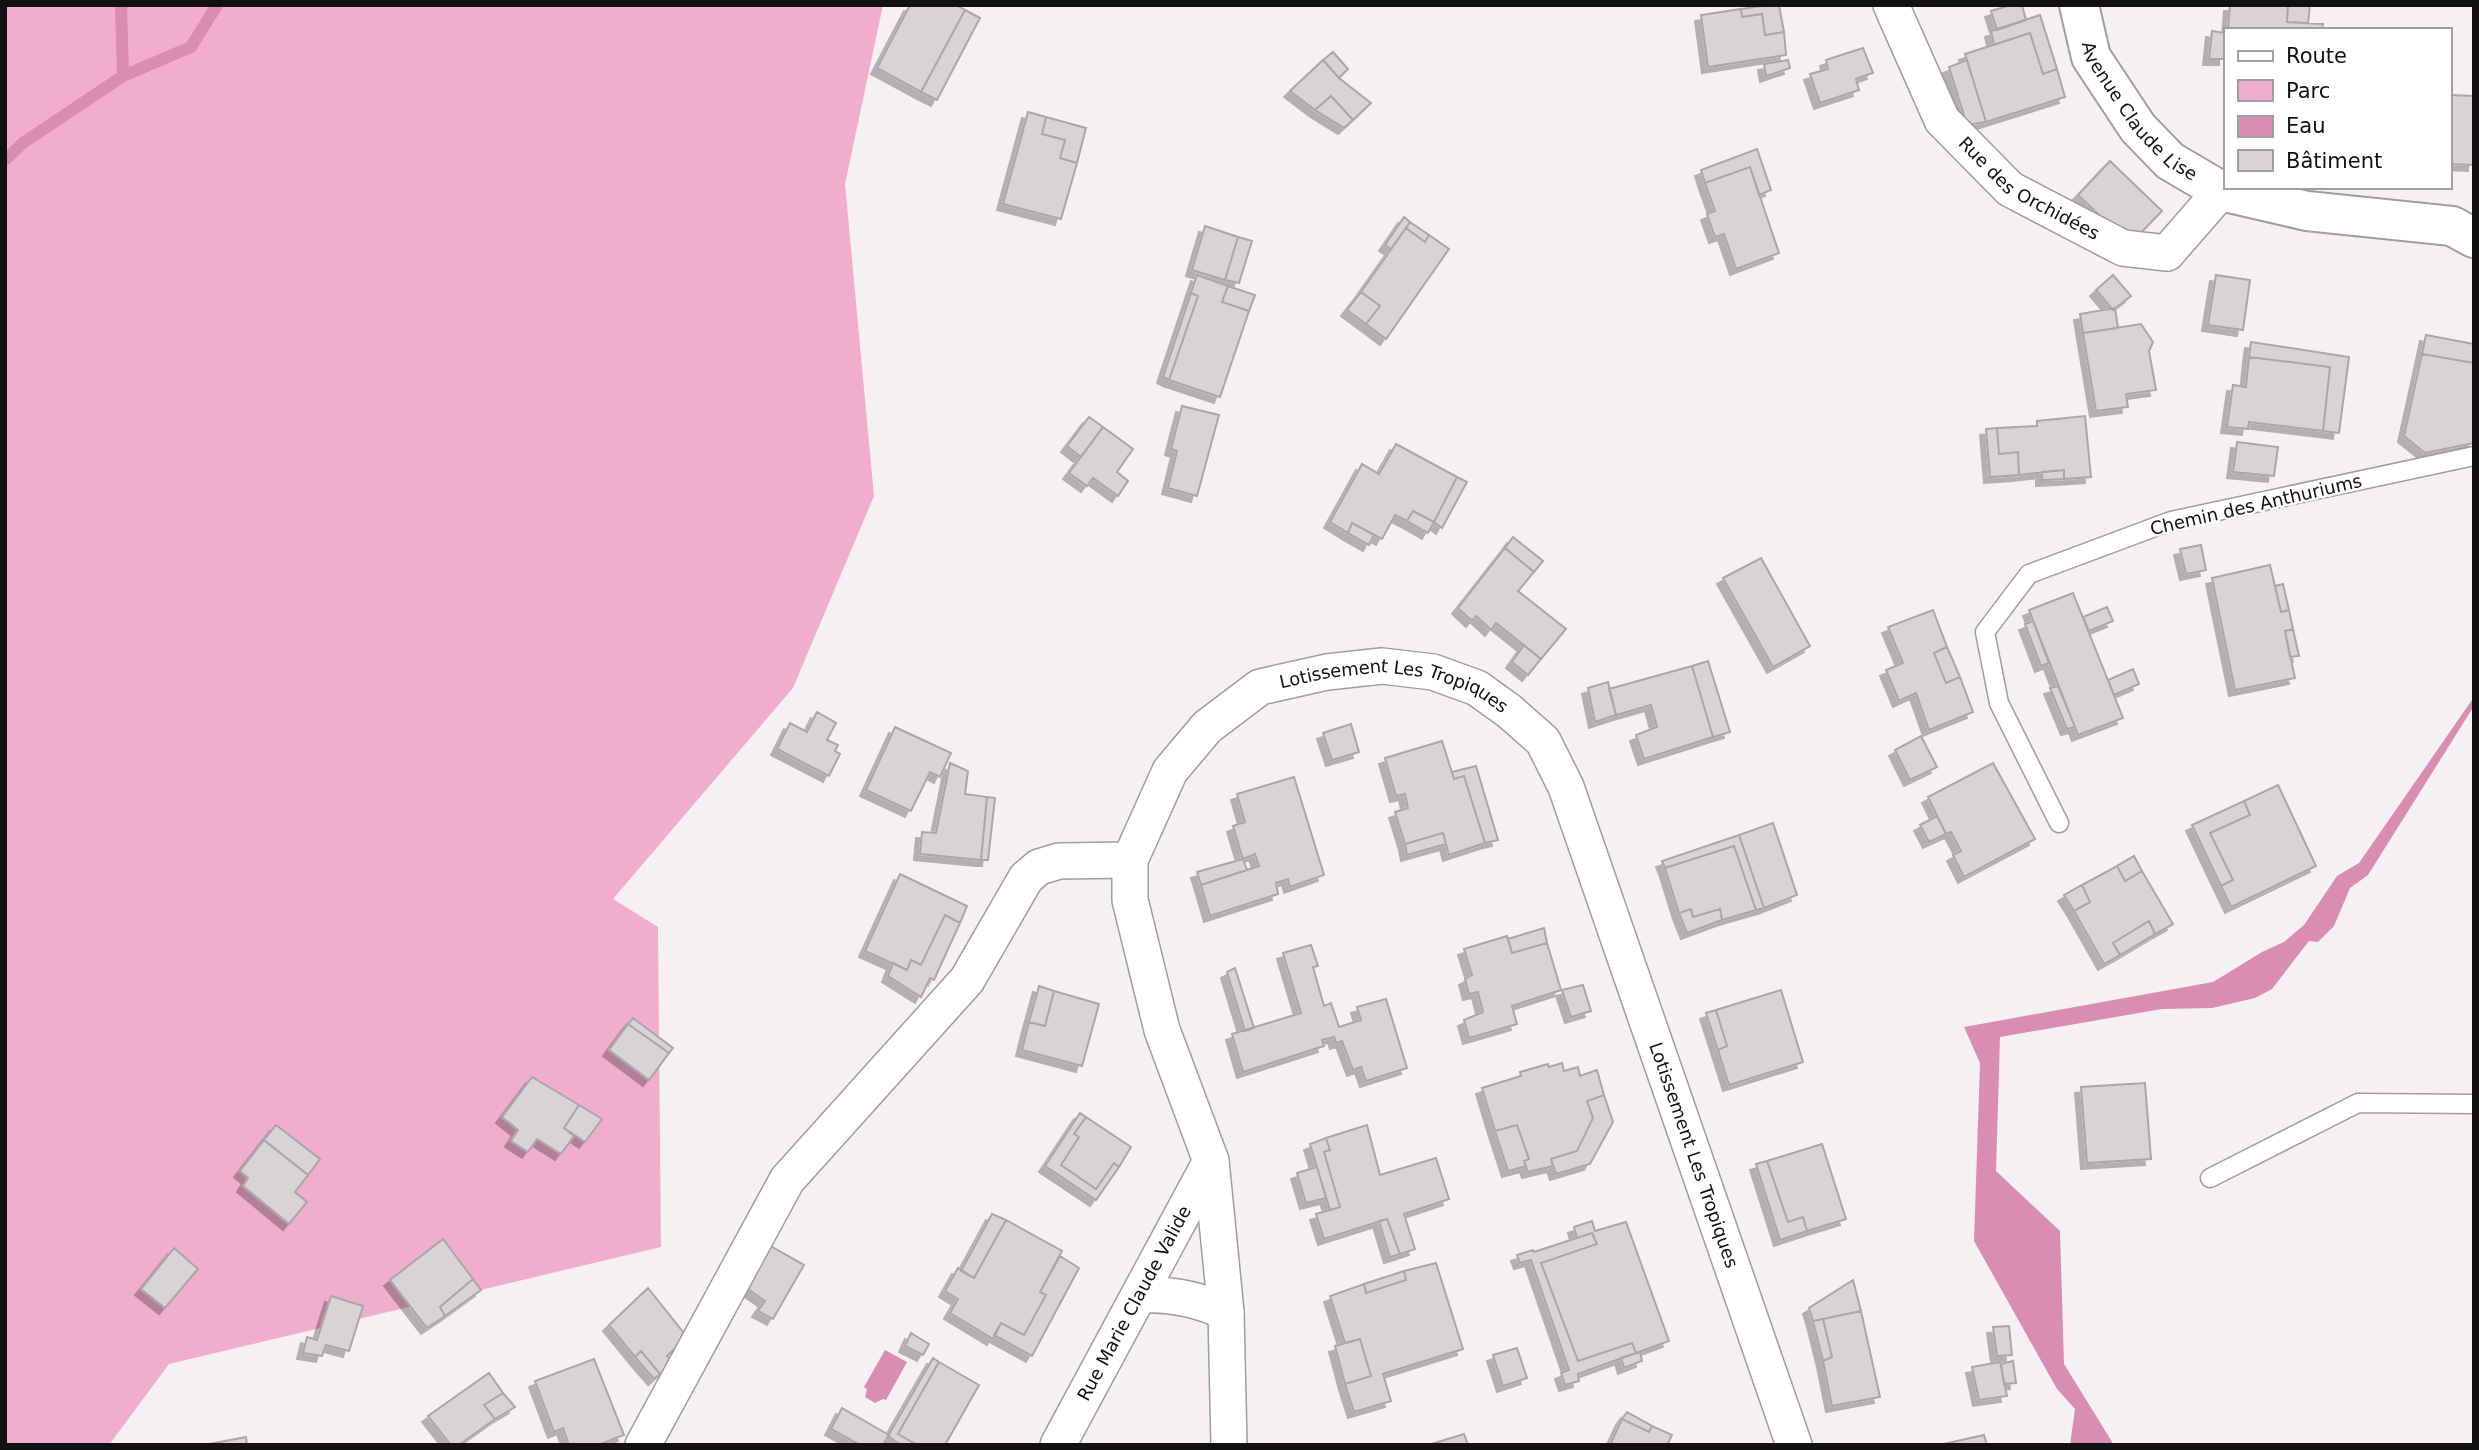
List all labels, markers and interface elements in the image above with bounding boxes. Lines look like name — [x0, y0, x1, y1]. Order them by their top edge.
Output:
legend — [2224, 28, 2451, 189]
street label: Avenue Claude Lise — [2078, 39, 2201, 185]
text: Route — [2286, 44, 2347, 68]
text: Parc — [2286, 79, 2330, 103]
text: Eau — [2286, 114, 2325, 138]
street label: Rue des Orchidées — [1955, 132, 2103, 244]
text: Bâtiment — [2286, 149, 2382, 173]
street label: Chemin des Anthuriums — [2148, 470, 2364, 539]
street label: Lotissement Les Tropiques — [1277, 655, 1512, 717]
street label: Lotissement Les Tropiques — [1645, 1039, 1743, 1271]
street label: Rue Marie Claude Valide — [1073, 1202, 1195, 1404]

